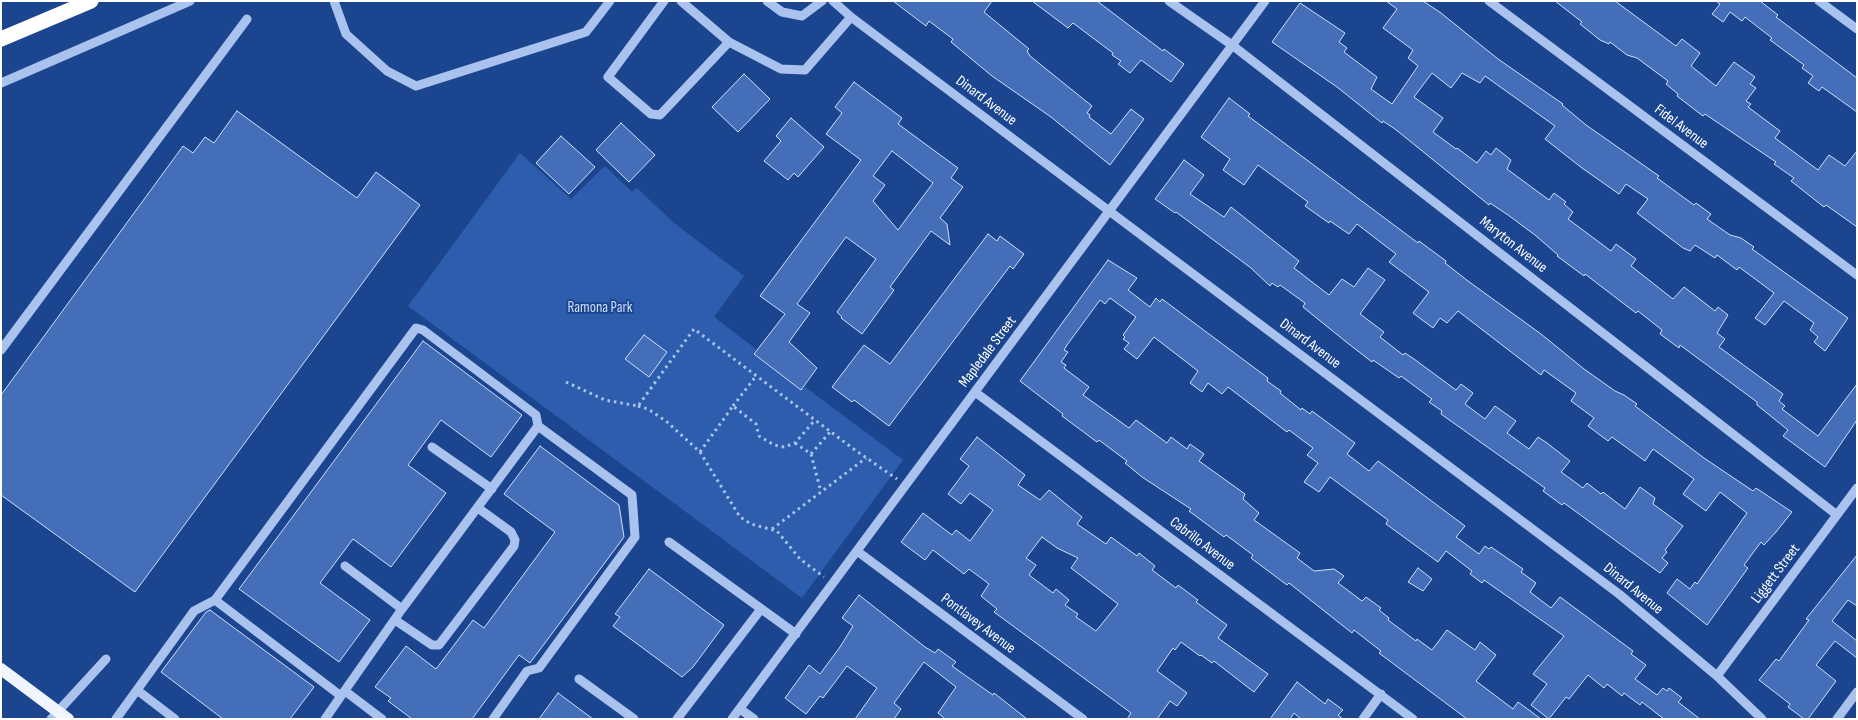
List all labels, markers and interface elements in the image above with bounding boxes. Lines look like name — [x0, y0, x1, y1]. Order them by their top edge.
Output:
street label: Dinard Avenue — [952, 72, 1020, 130]
street label: Fidel Avenue — [1650, 101, 1712, 153]
street label: Maryton Avenue — [1475, 213, 1551, 277]
park label: Ramona Park — [568, 299, 632, 317]
street label: Mapledale Street — [955, 313, 1021, 391]
street label: Dinard Avenue — [1276, 315, 1344, 373]
street label: Cabrillo Avenue — [1166, 514, 1238, 574]
street label: Liggett Street — [1748, 541, 1804, 607]
street label: Dinard Avenue — [1599, 559, 1667, 619]
street label: Pontlavey Avenue — [937, 590, 1019, 658]

